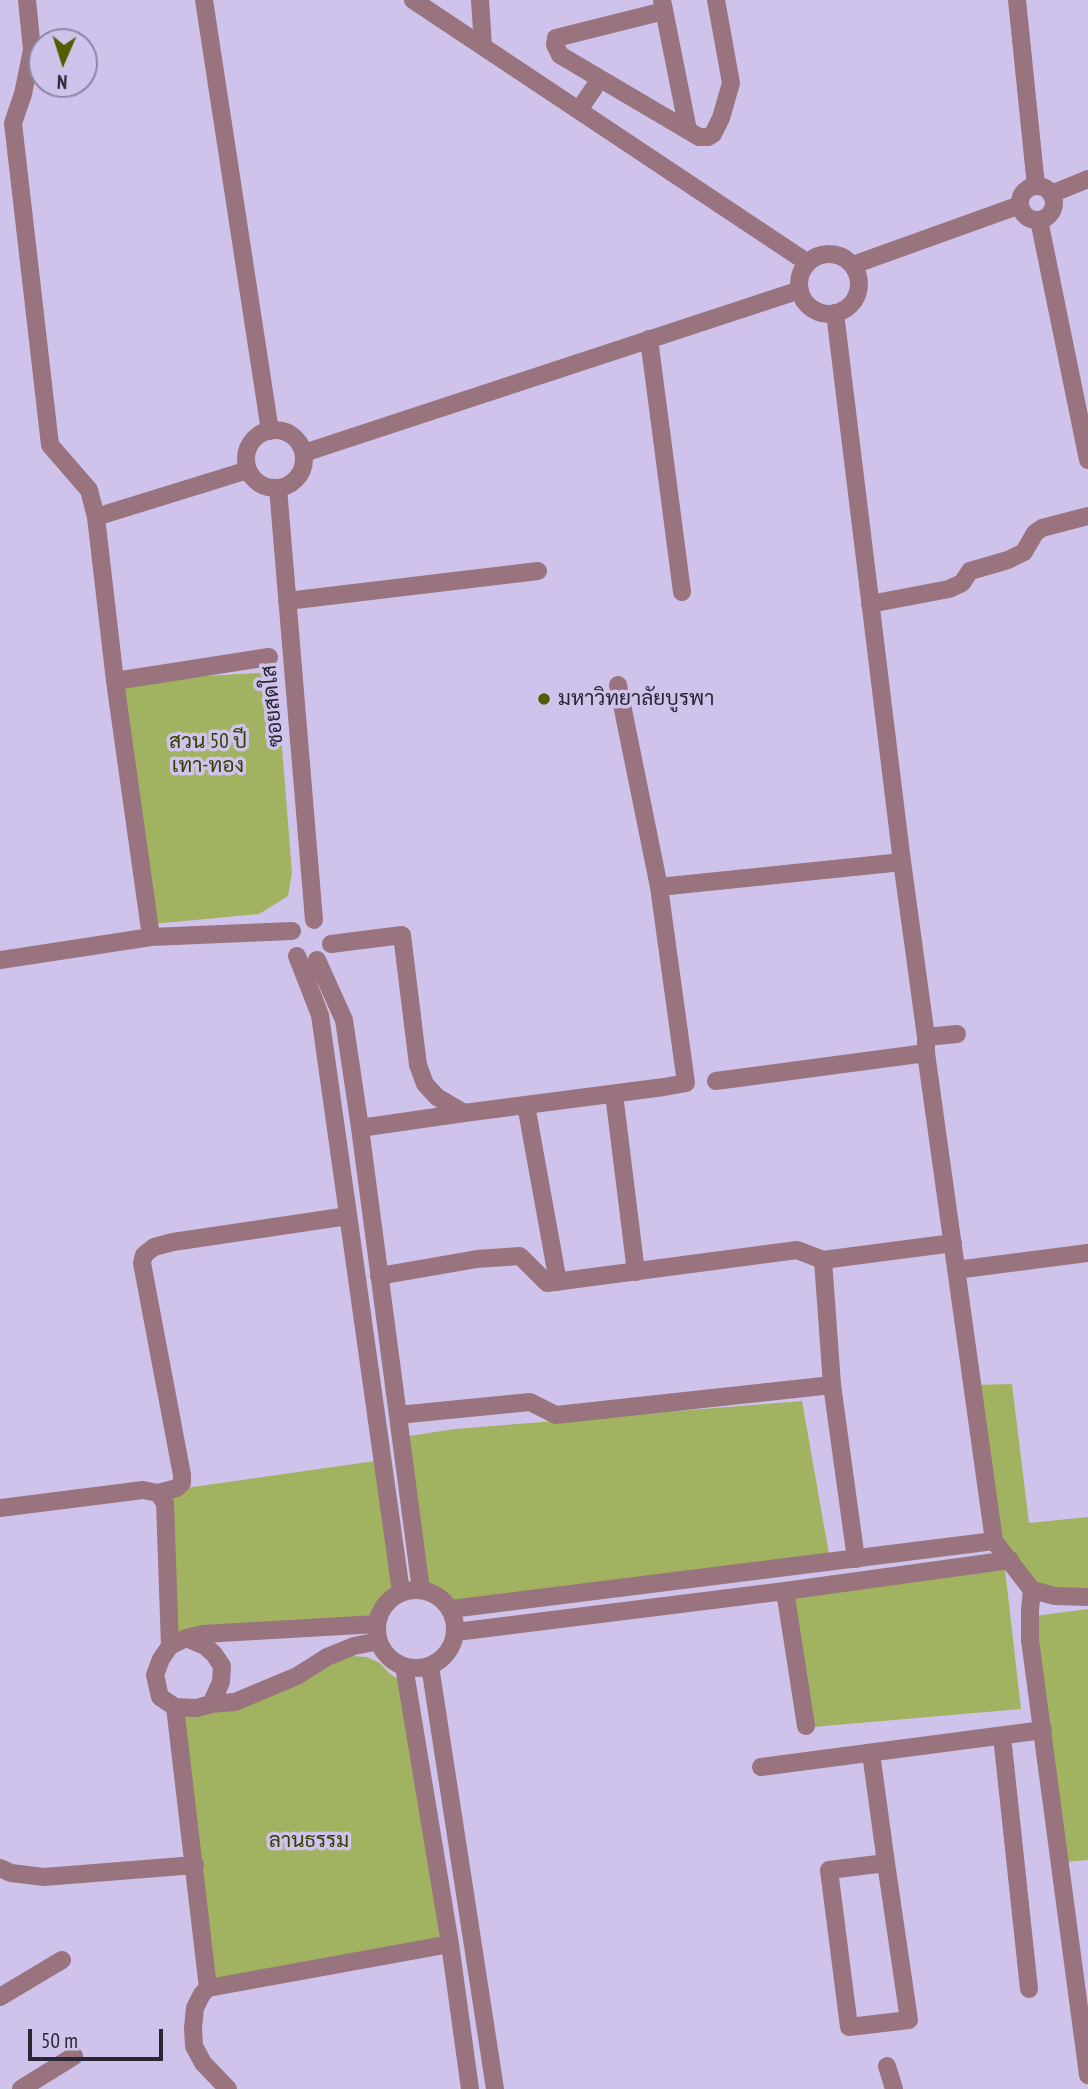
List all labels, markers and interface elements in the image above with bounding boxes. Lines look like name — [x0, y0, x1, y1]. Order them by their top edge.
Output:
north arrow — [28, 28, 98, 98]
text: N — [56, 70, 68, 94]
street label: ซอยสดใส — [257, 664, 289, 748]
place label: มหาวิทยาลัยบูรพา — [558, 686, 714, 712]
marker: มหาวิทยาลัยบูรพา — [536, 691, 552, 707]
park label: สวน 50 ปี เทา-ทอง — [169, 729, 247, 779]
park label: ลานธรรม — [269, 1828, 349, 1854]
scale bar — [32, 2016, 166, 2060]
text: 50 m — [41, 2027, 78, 2054]

